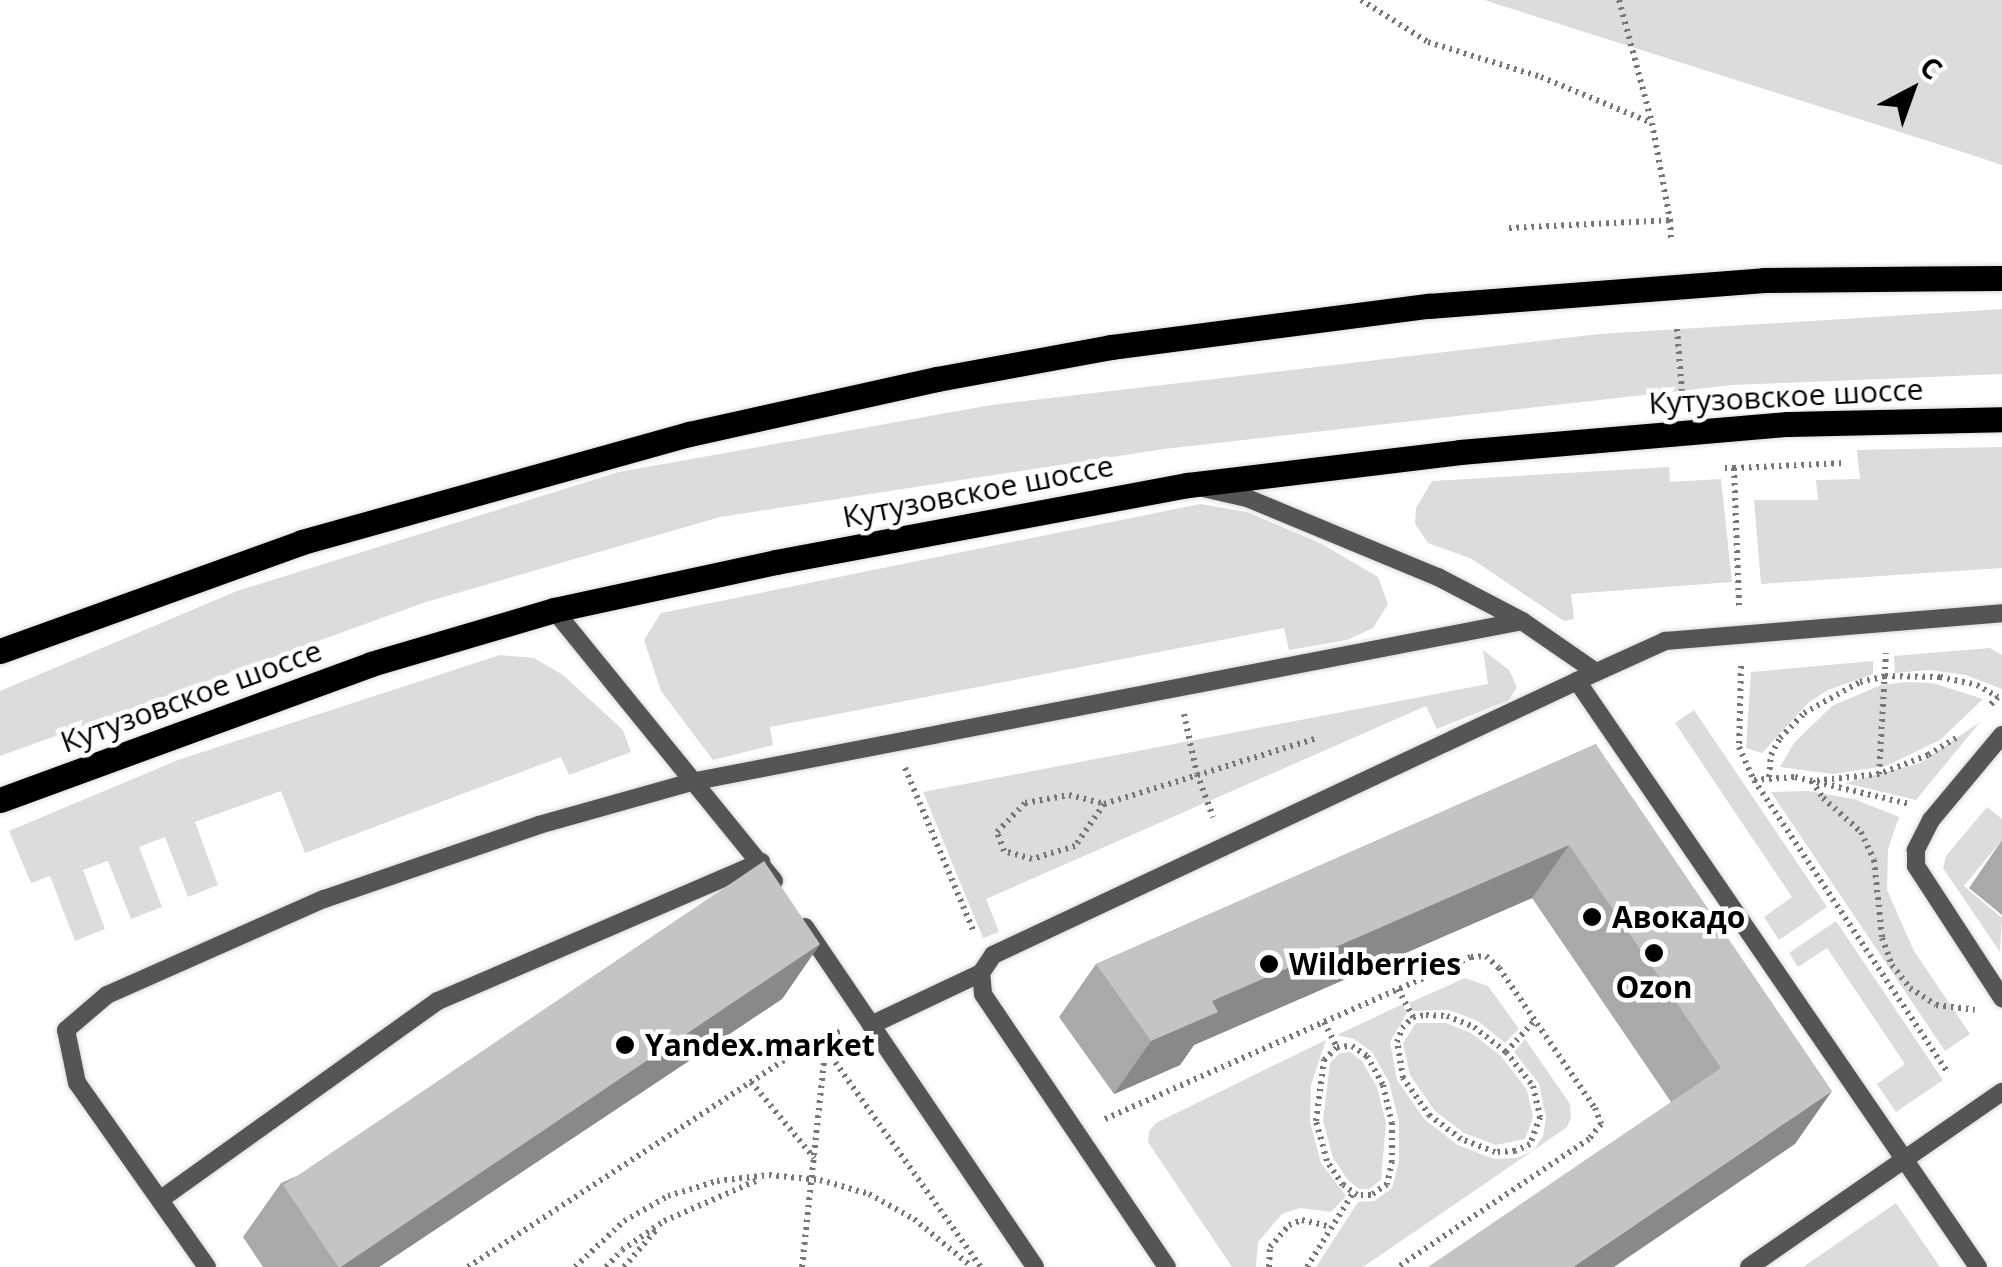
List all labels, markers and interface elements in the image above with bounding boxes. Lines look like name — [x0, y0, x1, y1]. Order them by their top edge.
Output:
north arrow — [1862, 40, 1962, 140]
text: С — [1912, 47, 1951, 88]
street label: Кутузовское шоссе — [1648, 371, 1924, 421]
street label: Кутузовское шоссе — [840, 447, 1116, 535]
street label: Кутузовское шоссе — [56, 632, 326, 760]
place label: Авокадо — [1612, 899, 1745, 935]
marker: Авокадо — [1581, 906, 1603, 928]
marker: Ozon — [1643, 942, 1665, 964]
place label: Wildberries — [1289, 946, 1461, 982]
marker: Wildberries — [1258, 953, 1280, 975]
place label: Ozon — [1616, 969, 1692, 1005]
place label: Yandex.market — [645, 1027, 875, 1063]
marker: Yandex.market — [614, 1034, 636, 1056]

